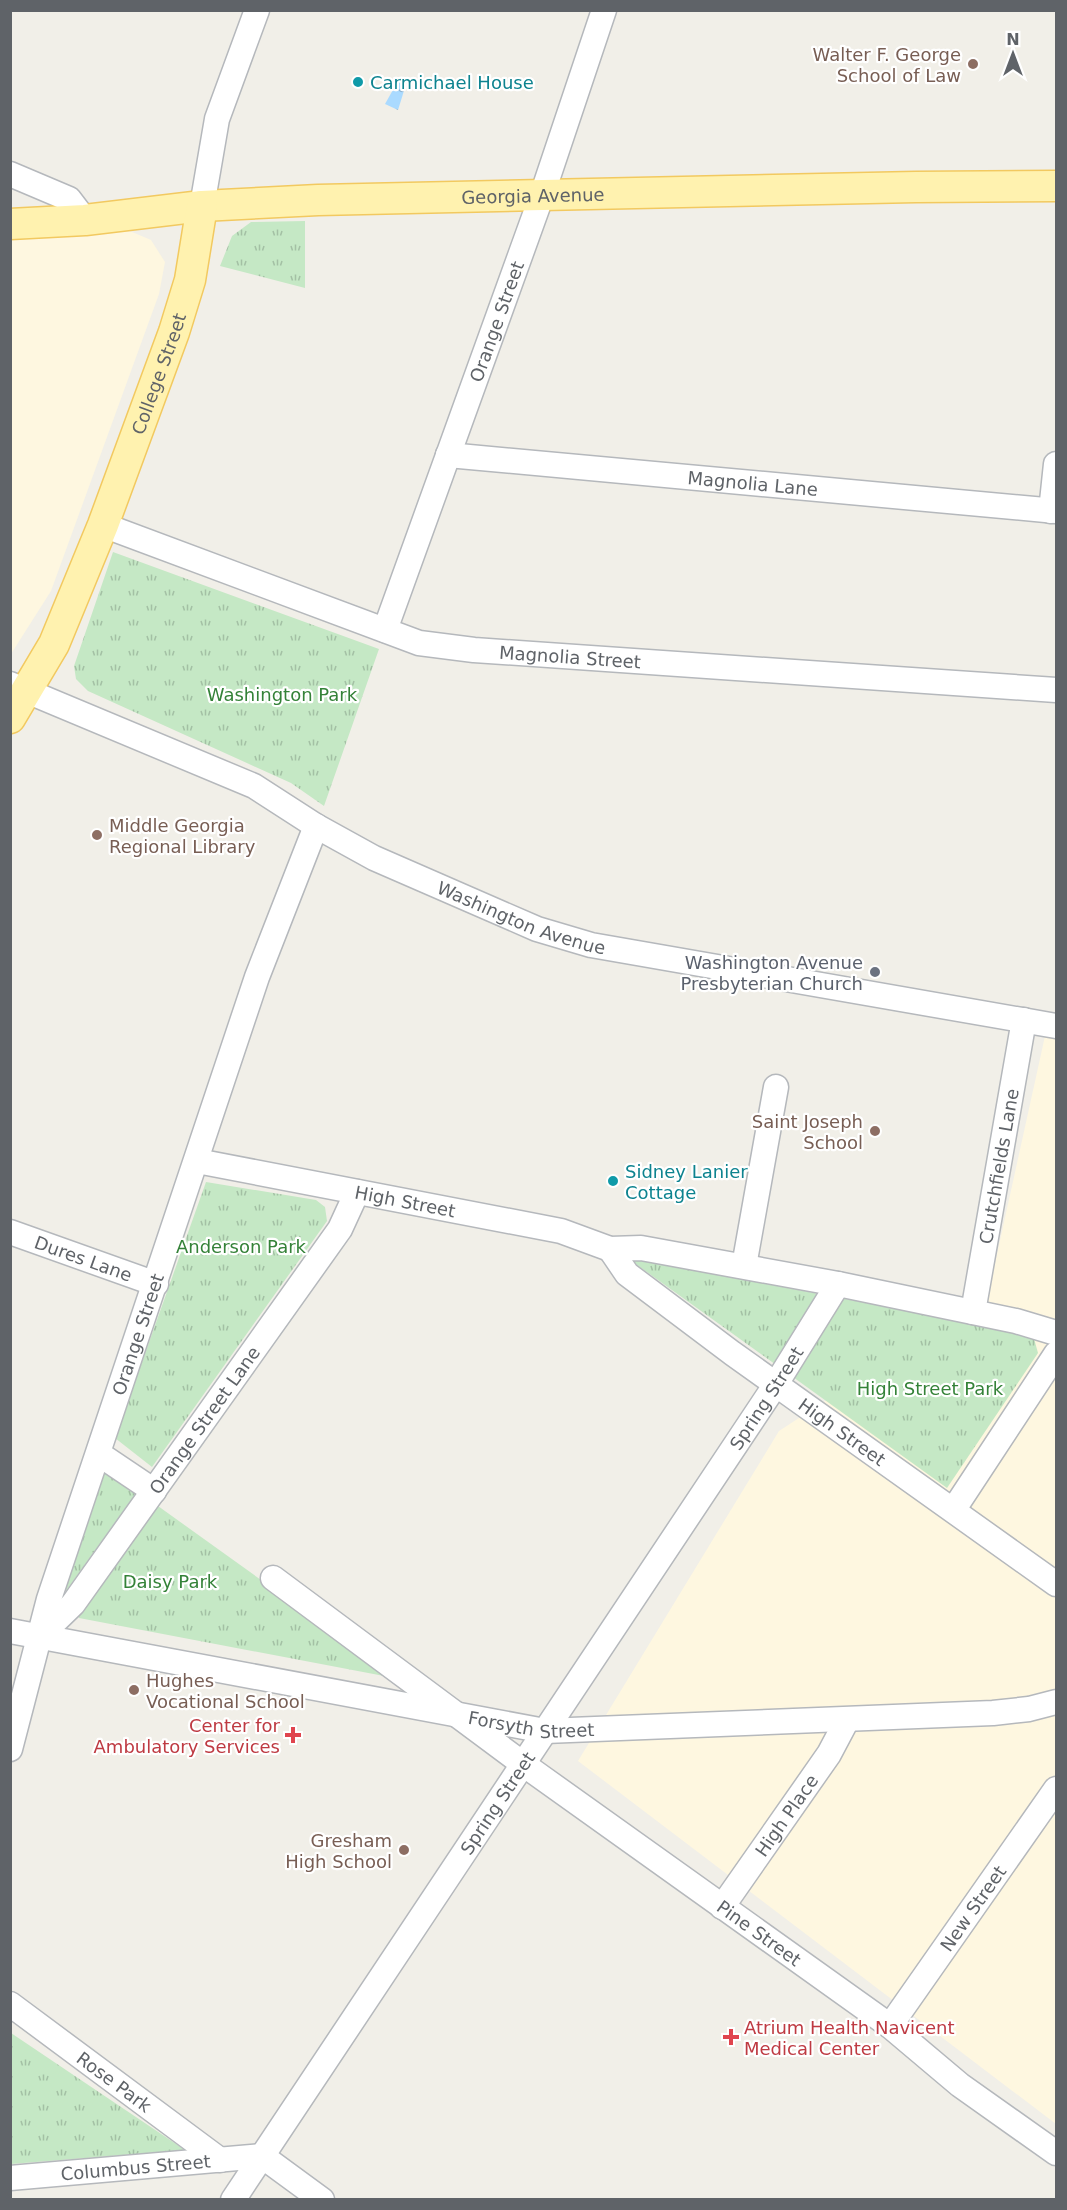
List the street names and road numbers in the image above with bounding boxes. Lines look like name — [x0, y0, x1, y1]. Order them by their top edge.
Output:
street label: Georgia Avenue — [461, 183, 605, 207]
street label: Orange Street — [465, 258, 528, 385]
street label: College Street — [127, 310, 190, 437]
street label: Magnolia Lane — [687, 467, 819, 500]
street label: Magnolia Street — [498, 641, 642, 672]
street label: Washington Avenue — [434, 876, 607, 958]
street label: Crutchfields Lane — [975, 1087, 1022, 1246]
street label: High Street — [353, 1181, 457, 1221]
street label: Dures Lane — [32, 1231, 135, 1285]
street label: Orange Street — [107, 1271, 168, 1398]
street label: Orange Street Lane — [144, 1342, 264, 1498]
street label: Spring Street — [725, 1343, 807, 1453]
street label: High Street — [795, 1393, 890, 1470]
street label: Forsyth Street — [467, 1706, 595, 1742]
street label: Spring Street — [456, 1748, 539, 1858]
street label: High Place — [750, 1770, 822, 1860]
street label: New Street — [935, 1861, 1010, 1955]
street label: Pine Street — [713, 1896, 806, 1970]
street label: Rose Park — [73, 2047, 156, 2116]
street label: Columbus Street — [60, 2150, 211, 2184]

